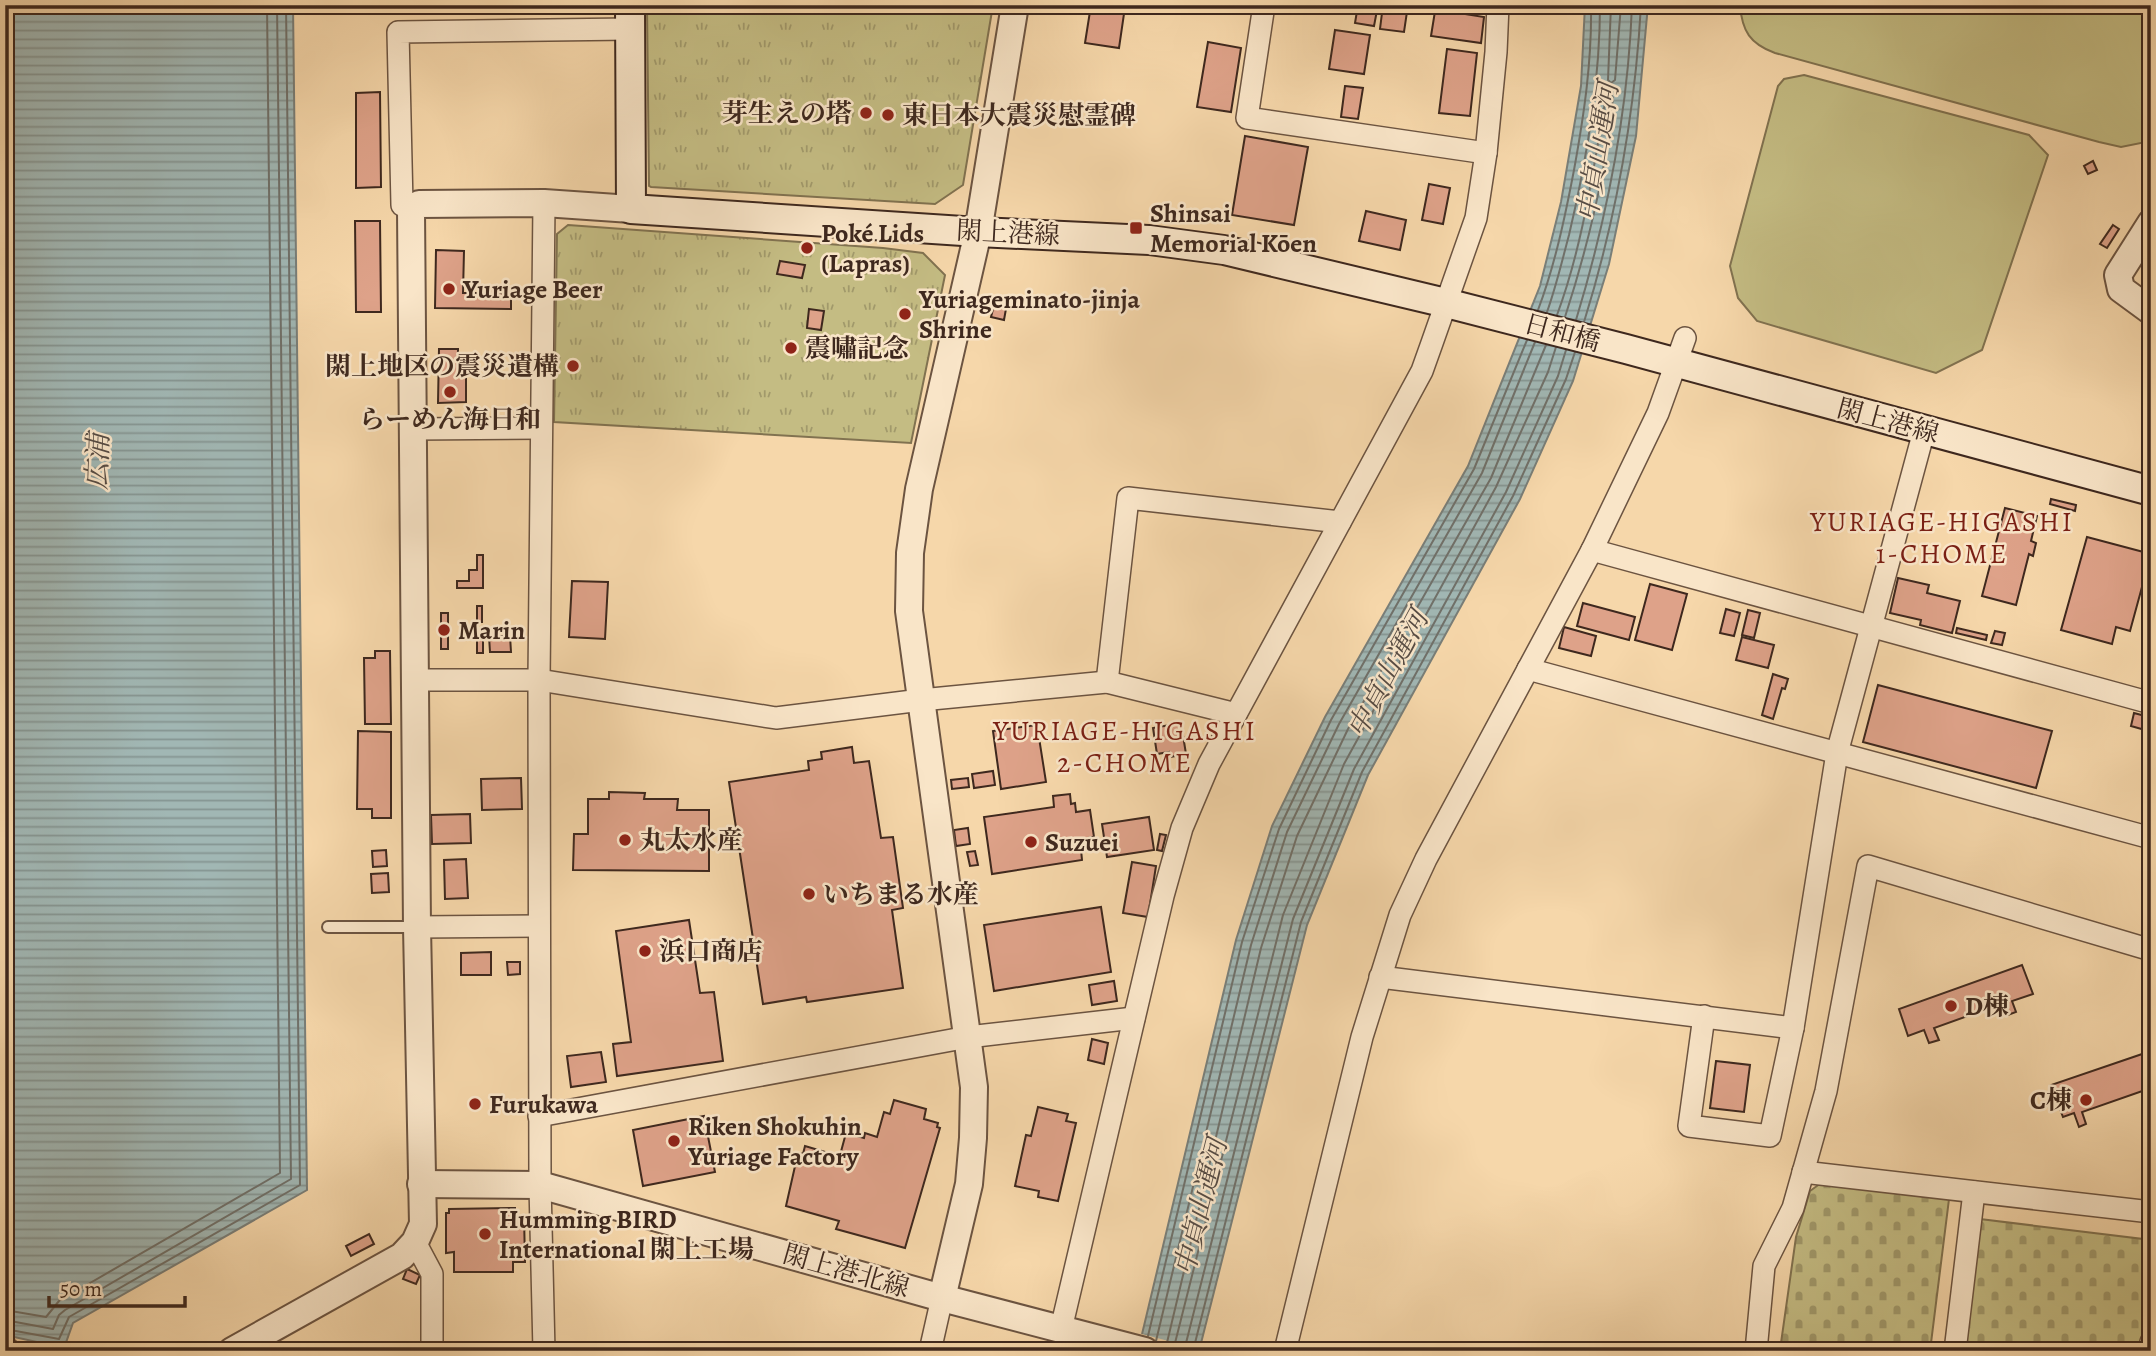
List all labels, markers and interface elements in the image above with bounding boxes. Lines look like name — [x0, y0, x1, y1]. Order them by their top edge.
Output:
water label: 中貞山運河 — [1568, 75, 1628, 224]
place label: 芽生えの塔 — [722, 96, 852, 131]
place label: 東日本大震災慰霊碑 — [902, 98, 1136, 133]
marker: 芽生えの塔 — [858, 105, 874, 121]
marker: 東日本大震災慰霊碑 — [880, 107, 896, 123]
place label: Shinsai Memorial Kōen — [1150, 196, 1317, 261]
street label: 閖上港線 — [955, 213, 1061, 253]
place label: Poké Lids (Lapras) — [821, 216, 924, 281]
marker: Shinsai Memorial Kōen — [1128, 220, 1144, 236]
marker: Poké Lids (Lapras) — [799, 240, 815, 256]
place label: Yuriage Beer — [462, 272, 603, 307]
marker: Yuriage Beer — [441, 281, 457, 297]
place label: Yuriageminato-jinja Shrine — [918, 282, 1141, 347]
marker: Yuriageminato-jinja Shrine — [897, 306, 913, 322]
street label: 日和橋 — [1520, 306, 1604, 360]
place label: 震嘯記念 — [805, 331, 909, 366]
marker: 震嘯記念 — [783, 340, 799, 356]
place label: 閖上地区の震災遺構 — [325, 349, 559, 384]
marker: 閖上地区の震災遺構 — [565, 358, 581, 374]
marker: らーめん海日和 — [442, 384, 458, 400]
street label: 閖上港線 — [1833, 391, 1943, 451]
place label: らーめん海日和 — [359, 402, 541, 437]
water label: 広浦 — [78, 429, 118, 491]
district label: YURIAGE-HIGASHI 1-CHOME — [1809, 503, 2074, 573]
water label: 中貞山運河 — [1338, 599, 1440, 745]
place label: Marin — [458, 613, 525, 648]
marker: Marin — [436, 622, 452, 638]
district label: YURIAGE-HIGASHI 2-CHOME — [992, 712, 1257, 782]
place label: 丸太水産 — [639, 823, 743, 858]
place label: Suzuei — [1045, 825, 1119, 860]
marker: 丸太水産 — [617, 832, 633, 848]
marker: Suzuei — [1023, 834, 1039, 850]
place label: いちまる水産 — [823, 877, 979, 912]
marker: いちまる水産 — [801, 886, 817, 902]
place label: 浜口商店 — [659, 934, 763, 969]
marker: 浜口商店 — [637, 943, 653, 959]
place label: D棟 — [1965, 989, 2009, 1024]
marker: D棟 — [1943, 998, 1959, 1014]
place label: C棟 — [2030, 1083, 2072, 1118]
place label: Furukawa — [489, 1087, 599, 1122]
marker: C棟 — [2078, 1092, 2094, 1108]
marker: Furukawa — [467, 1096, 483, 1112]
place label: Riken Shokuhin Yuriage Factory — [687, 1109, 862, 1174]
water label: 中貞山運河 — [1166, 1130, 1238, 1280]
marker: Riken Shokuhin Yuriage Factory — [666, 1133, 682, 1149]
place label: Humming BIRD International 閖上工場 — [499, 1202, 754, 1267]
marker: Humming BIRD International 閖上工場 — [477, 1226, 493, 1242]
street label: 閖上港北線 — [779, 1236, 913, 1306]
scale bar — [49, 1265, 186, 1309]
text: 50 m — [60, 1275, 102, 1303]

